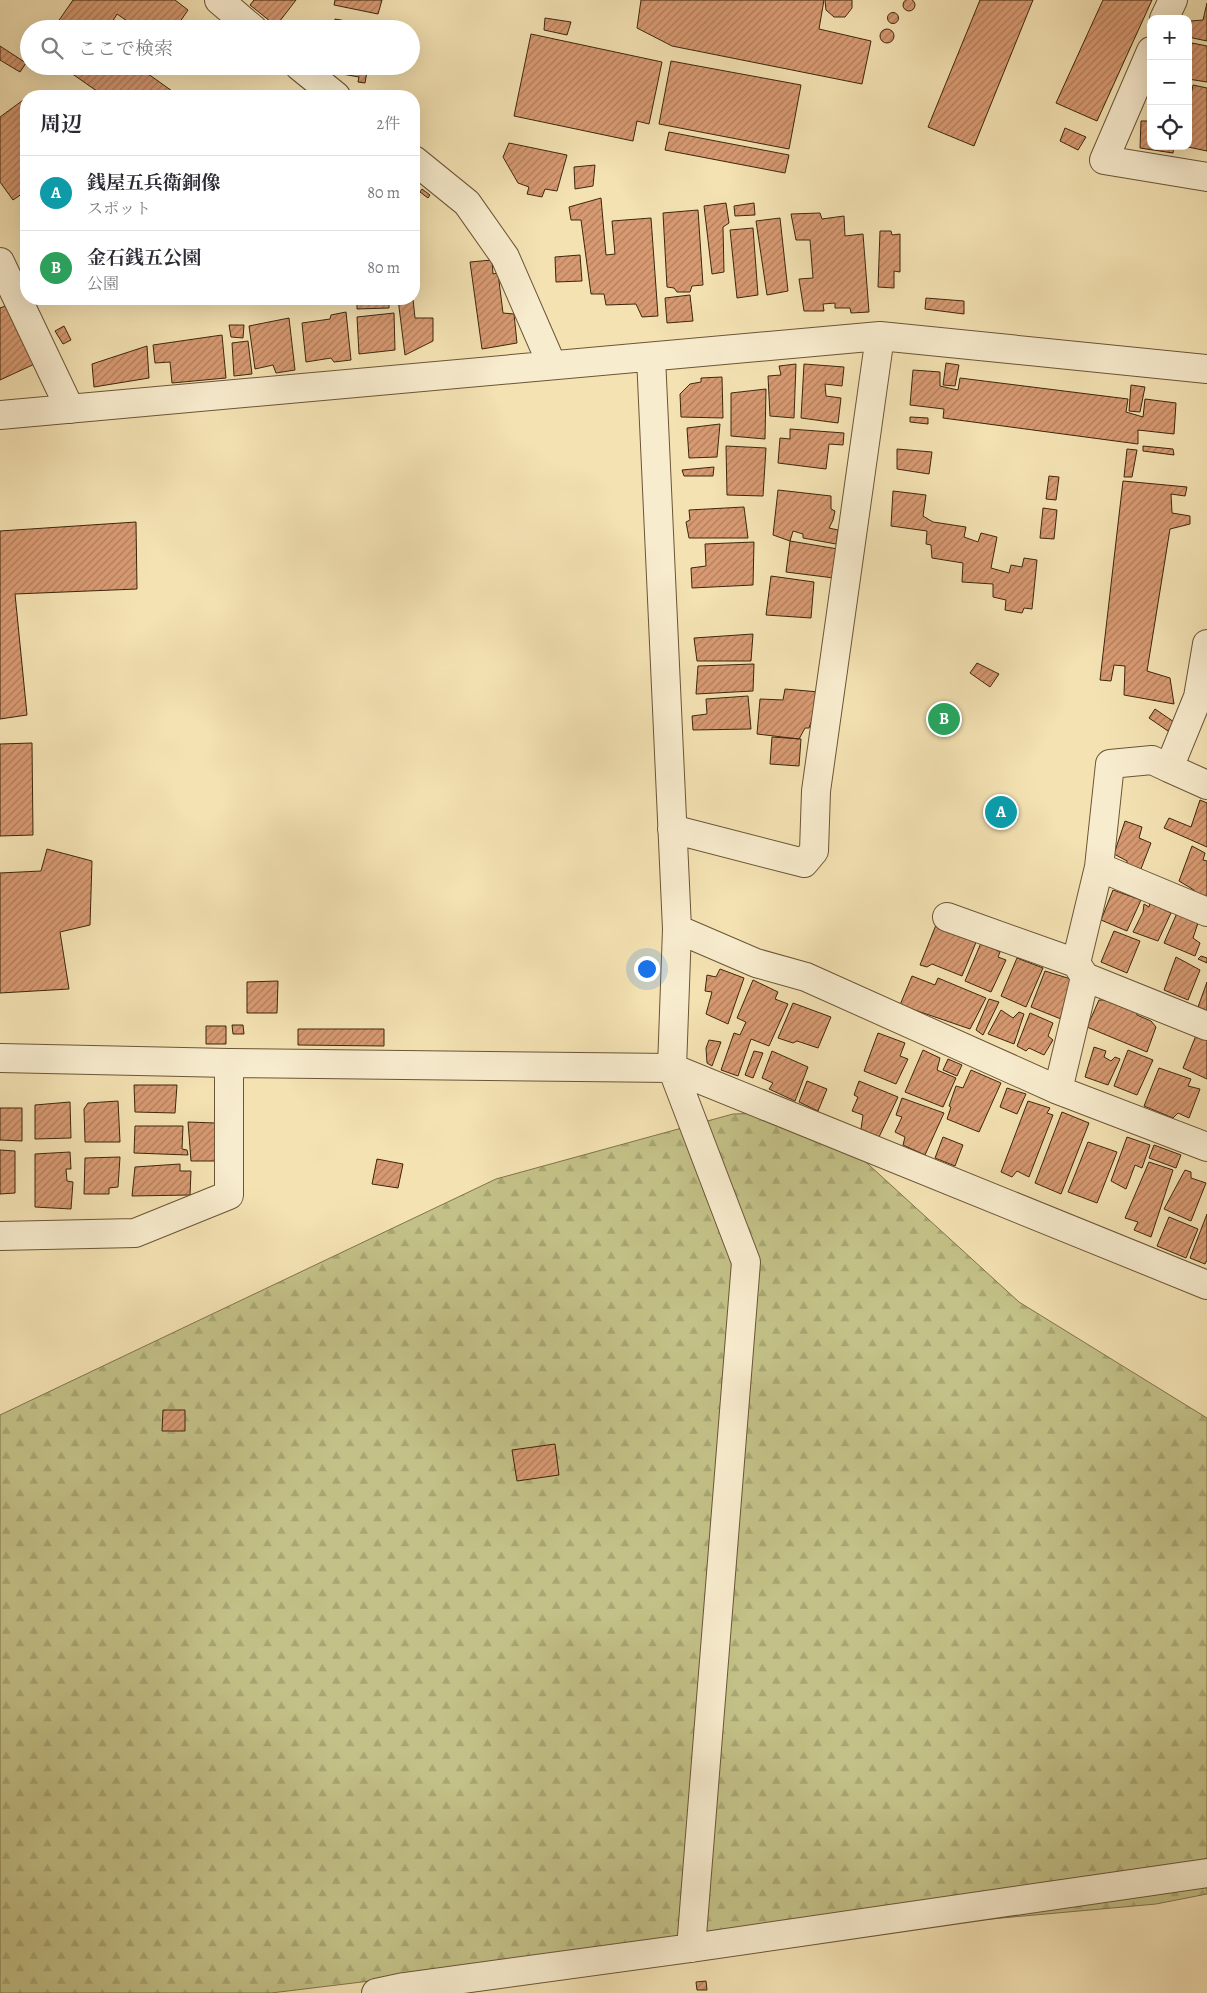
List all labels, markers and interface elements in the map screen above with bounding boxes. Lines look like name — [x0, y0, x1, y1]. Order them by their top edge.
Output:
map controls — [1147, 15, 1192, 150]
button: + — [1147, 15, 1192, 60]
search box — [20, 20, 420, 75]
icon: search — [38, 34, 66, 62]
text: ここで検索 — [78, 36, 173, 62]
button: − — [1147, 60, 1192, 105]
button: locate — [1147, 105, 1192, 150]
text: 周辺 — [40, 110, 82, 138]
text: 2件 — [376, 113, 400, 135]
text: 銭屋五兵衛銅像 — [87, 170, 220, 196]
text: A — [51, 182, 61, 204]
text: 80 m — [367, 182, 400, 204]
text: スポット — [87, 198, 151, 220]
text: 金石銭五公園 — [87, 245, 201, 271]
text: B — [51, 257, 61, 279]
text: 80 m — [367, 257, 400, 279]
text: 公園 — [87, 273, 119, 295]
pin: B — [928, 700, 960, 738]
pin: A — [985, 793, 1017, 831]
your location — [634, 956, 660, 982]

